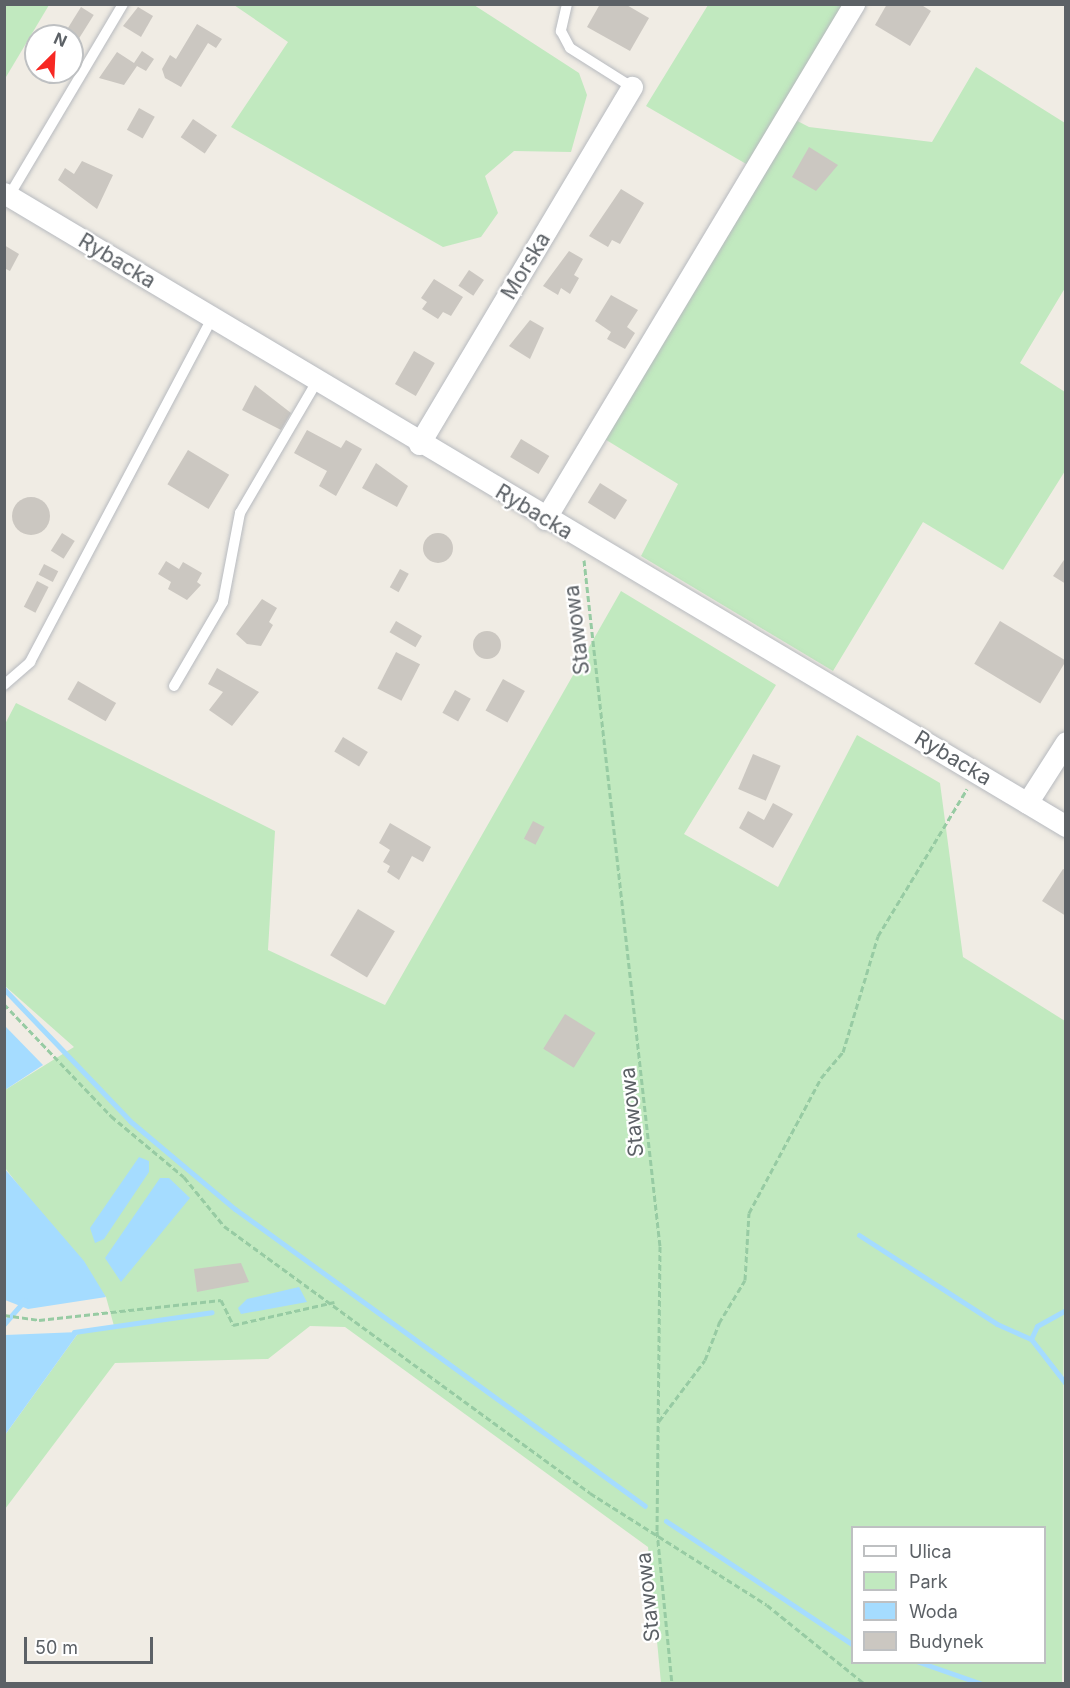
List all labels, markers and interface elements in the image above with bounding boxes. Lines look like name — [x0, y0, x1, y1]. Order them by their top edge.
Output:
north arrow — [24, 24, 84, 84]
text: N — [51, 28, 70, 51]
street label: Rybacka — [74, 228, 160, 294]
street label: Morska — [496, 228, 556, 304]
street label: Rybacka — [491, 479, 577, 545]
street label: Stawowa — [559, 584, 595, 676]
street label: Rybacka — [910, 725, 996, 791]
street label: Stawowa — [615, 1066, 649, 1158]
legend — [851, 1526, 1046, 1664]
text: Ulica — [909, 1541, 952, 1562]
street label: Stawowa — [631, 1551, 665, 1643]
text: Park — [909, 1571, 948, 1592]
text: Woda — [909, 1601, 958, 1622]
scale bar — [27, 1625, 156, 1663]
text: Budynek — [909, 1631, 984, 1652]
text: 50 m — [35, 1637, 78, 1658]

